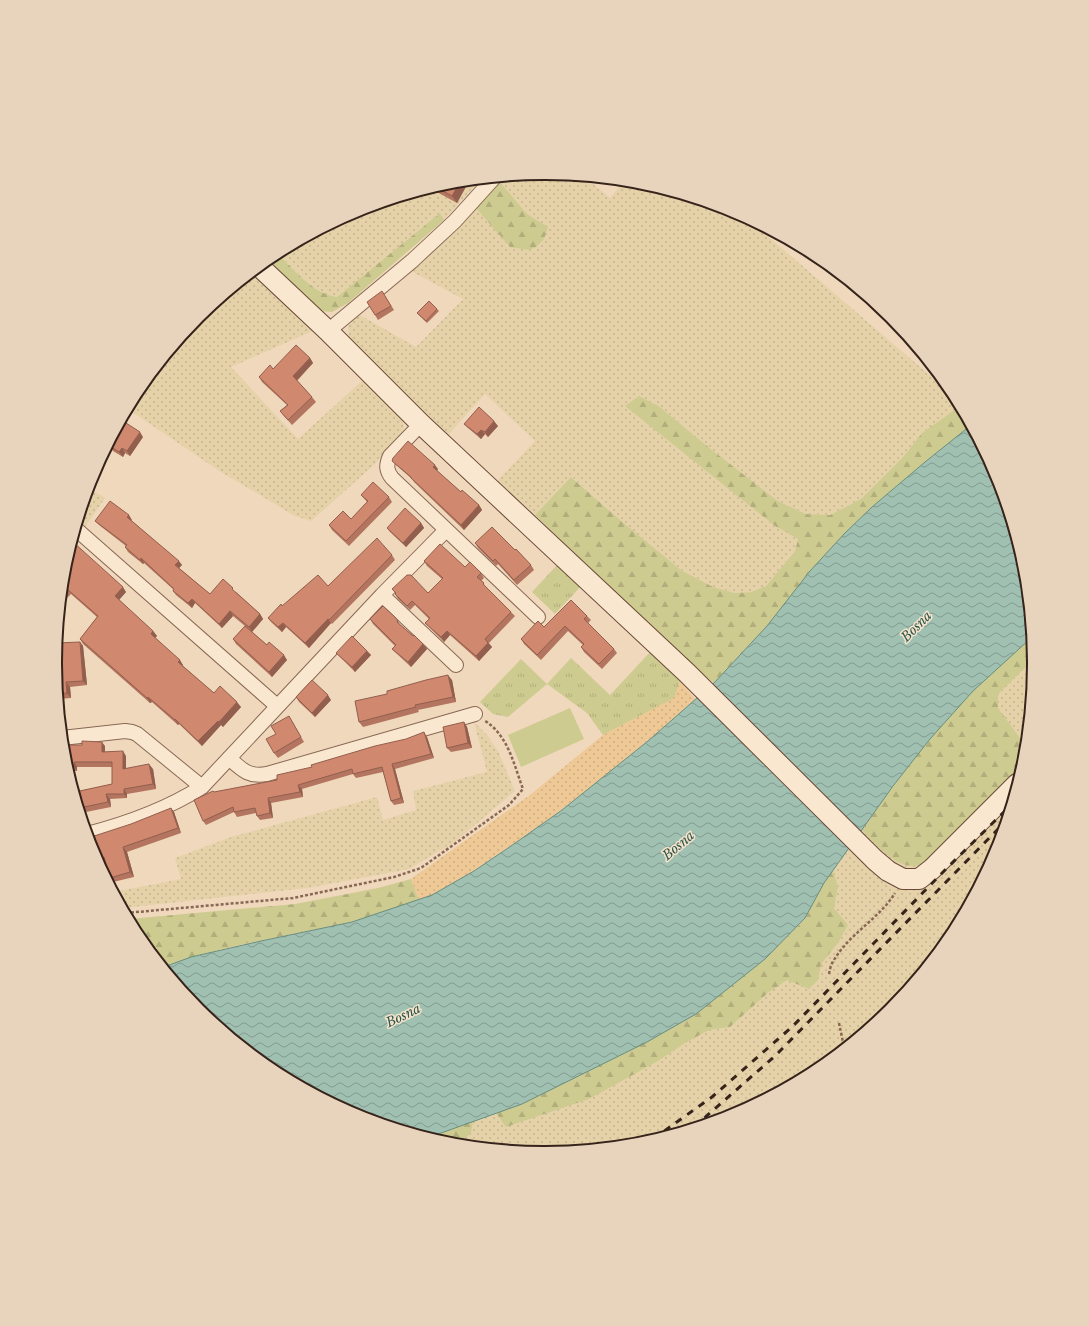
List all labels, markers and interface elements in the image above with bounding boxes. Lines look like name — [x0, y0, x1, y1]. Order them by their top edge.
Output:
water label: Bosna — [897, 607, 935, 646]
water label: Bosna — [658, 827, 698, 864]
water label: Bosna — [382, 1000, 423, 1032]

